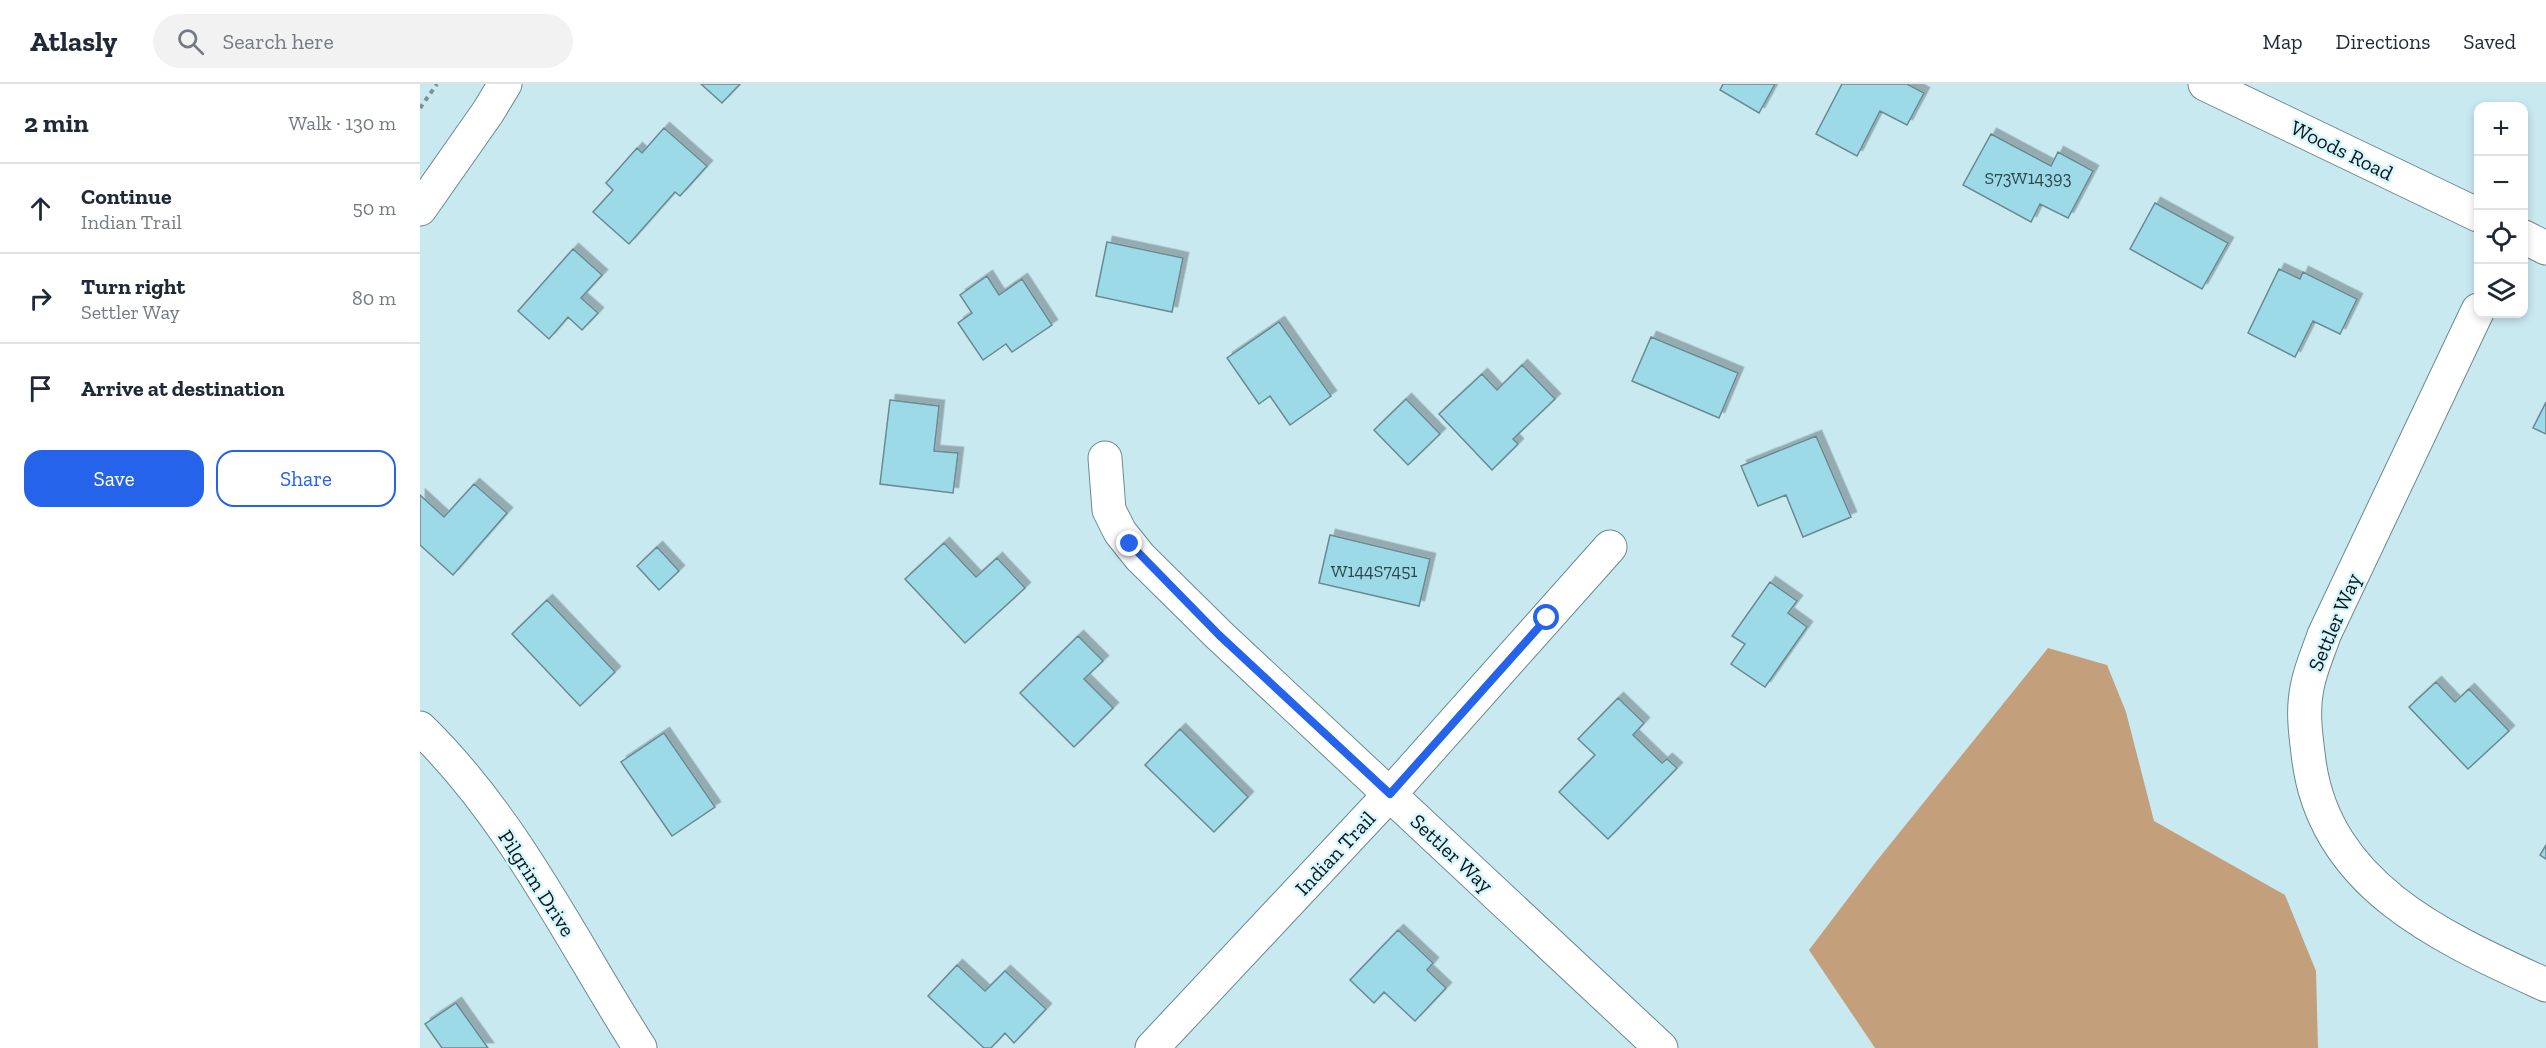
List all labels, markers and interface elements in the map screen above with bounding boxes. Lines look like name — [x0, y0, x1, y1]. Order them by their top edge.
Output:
search box — [153, 14, 573, 68]
text: Atlasly — [30, 25, 117, 58]
icon: search — [174, 25, 207, 58]
text: Search here — [222, 28, 334, 55]
text: Map — [2263, 29, 2303, 54]
text: Directions — [2336, 29, 2430, 54]
text: Saved — [2463, 29, 2516, 54]
map controls — [2474, 102, 2528, 318]
button: + — [2474, 102, 2528, 156]
text: 2 min — [24, 107, 89, 139]
text: Walk · 130 m — [289, 111, 396, 135]
street label: Woods Road — [2287, 114, 2398, 186]
button: − — [2474, 156, 2528, 210]
house number: S73W14393 — [1985, 167, 2072, 189]
text: Continue — [81, 183, 172, 210]
icon: ahead — [24, 192, 57, 225]
text: 50 m — [352, 196, 396, 220]
text: Indian Trail — [81, 210, 182, 234]
button: locate — [2474, 210, 2528, 264]
button: layers — [2474, 264, 2528, 318]
text: Turn right — [81, 273, 185, 300]
icon: right — [24, 282, 57, 315]
text: 80 m — [352, 286, 396, 310]
text: Settler Way — [81, 300, 180, 324]
icon: arrive — [24, 372, 57, 405]
text: Arrive at destination — [81, 375, 284, 402]
button: Save — [24, 450, 204, 507]
button: Share — [216, 450, 396, 507]
route end — [1116, 530, 1142, 556]
house number: W144S7451 — [1331, 560, 1417, 582]
street label: Settler Way — [2302, 569, 2366, 675]
route start — [1533, 604, 1559, 630]
street label: Indian Trail — [1290, 805, 1381, 900]
street label: Settler Way — [1406, 808, 1499, 898]
street label: Pilgrim Drive — [493, 825, 581, 941]

